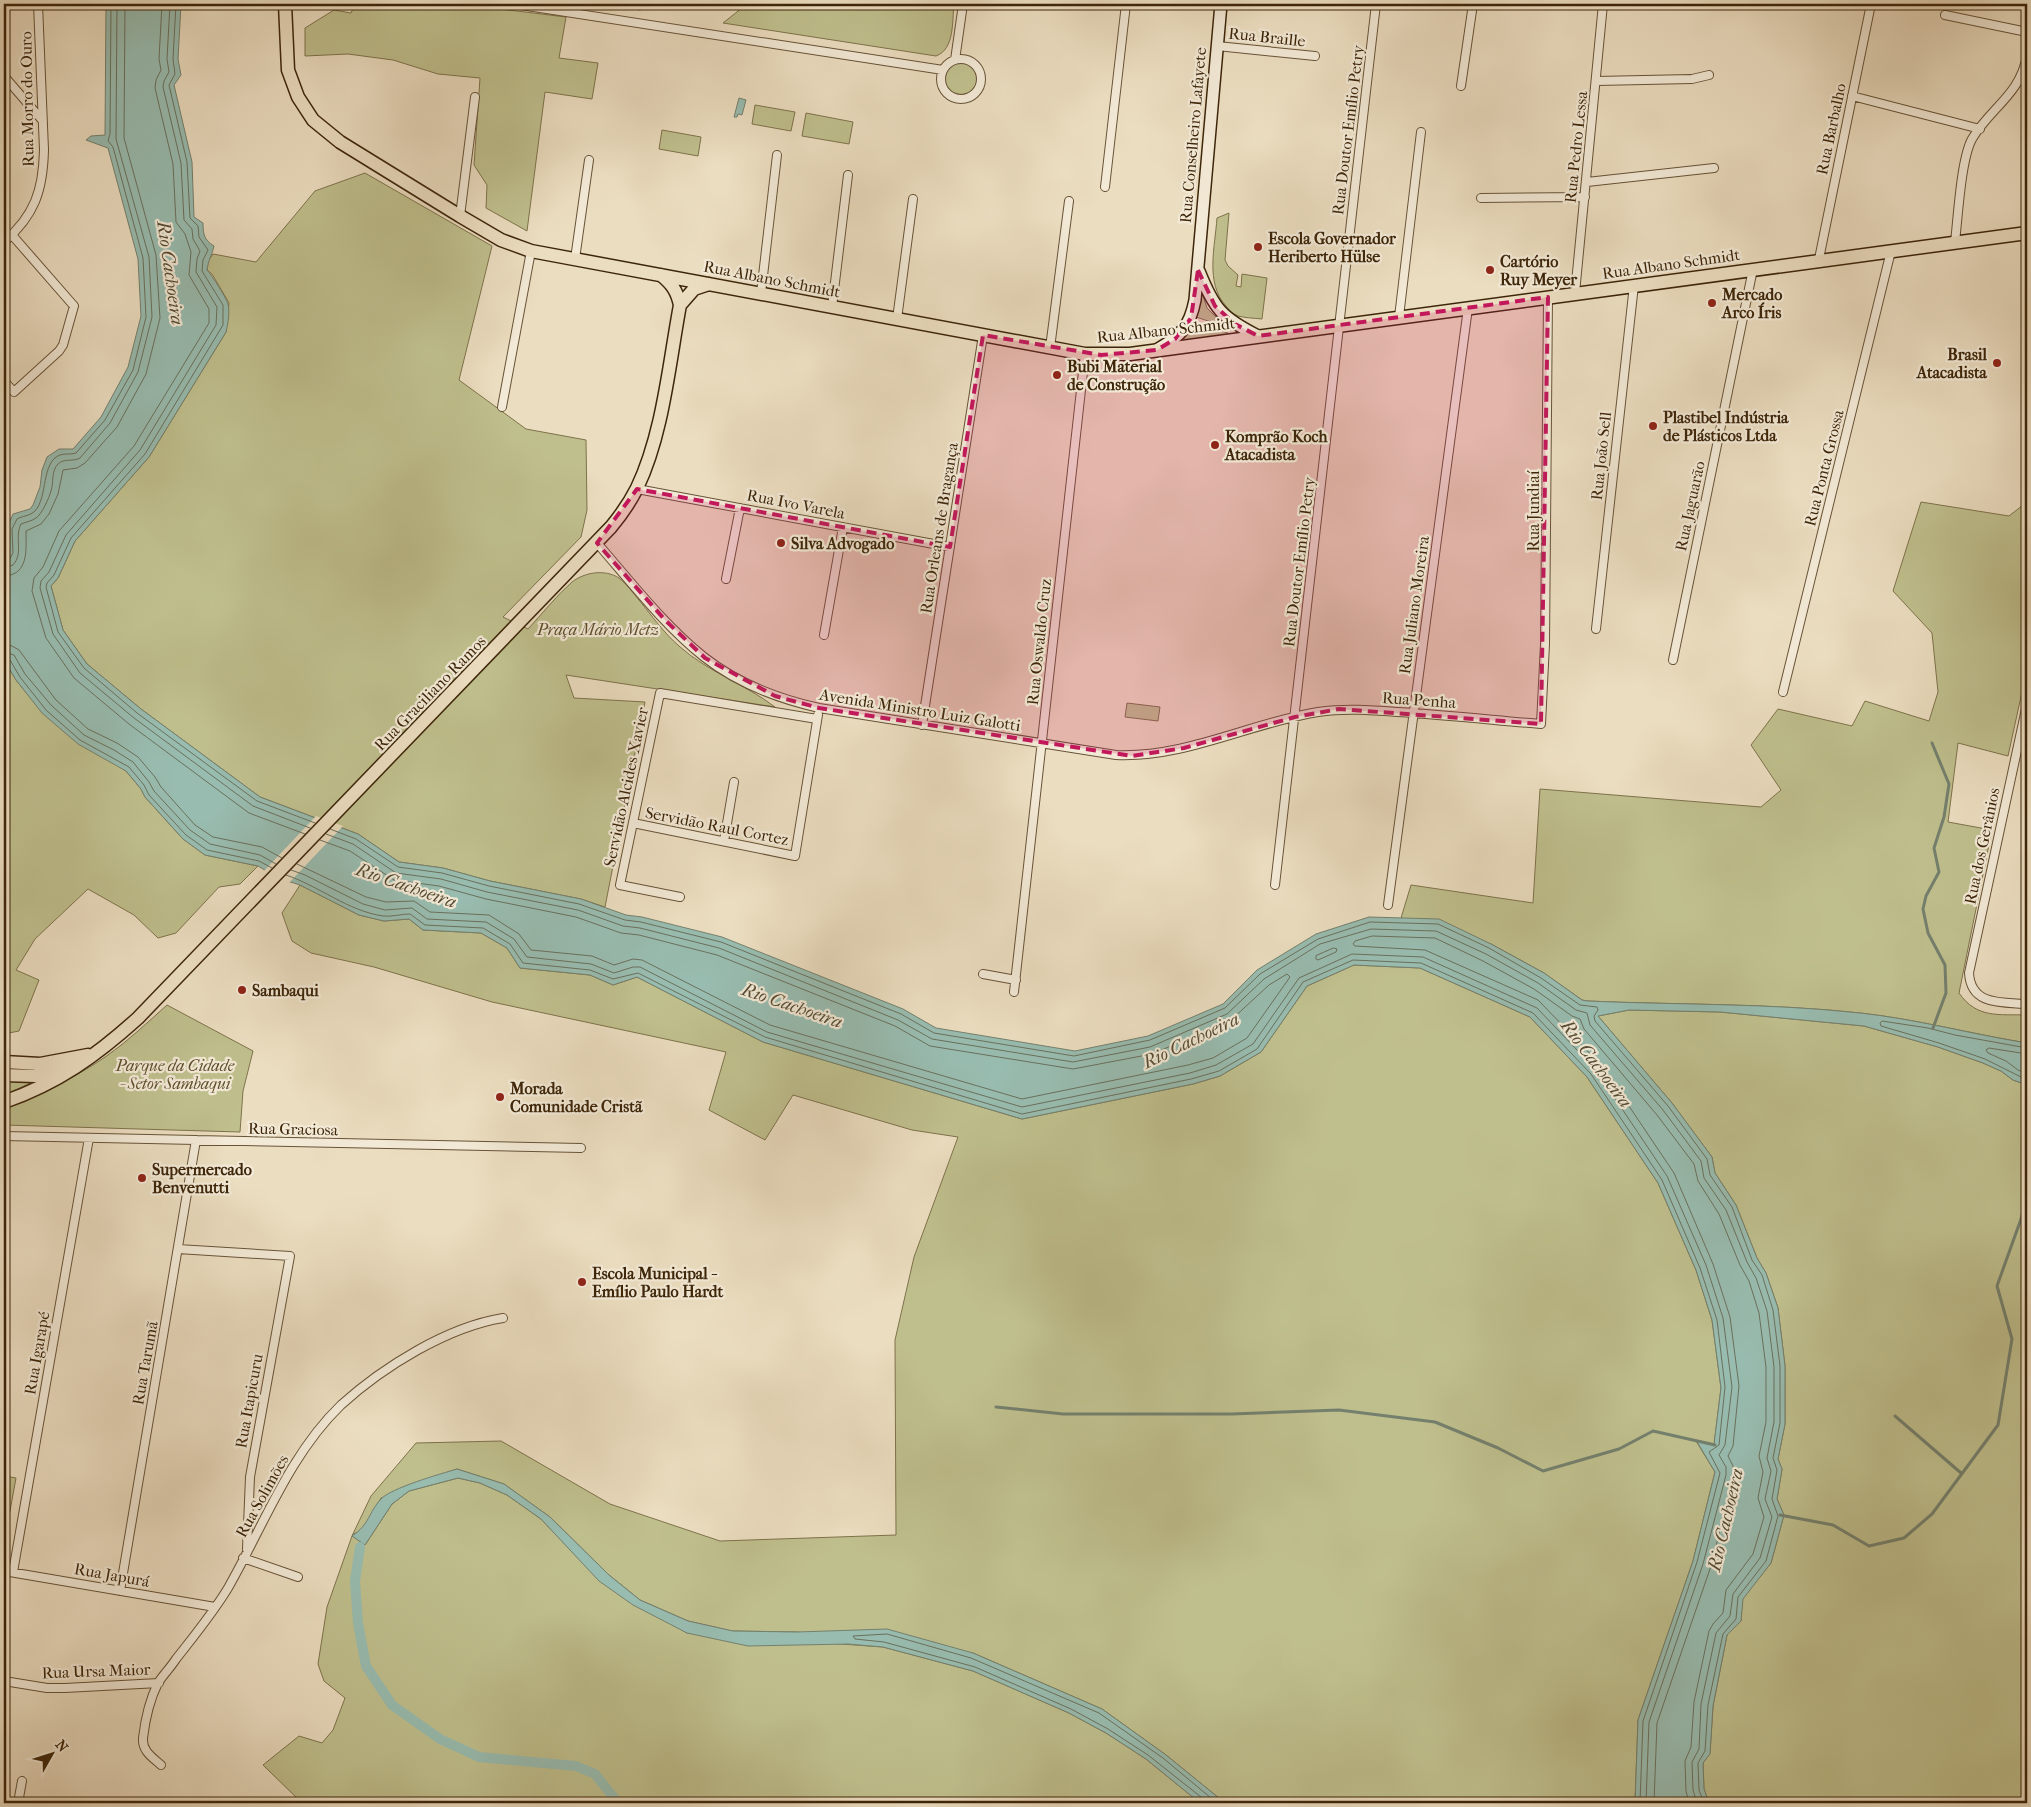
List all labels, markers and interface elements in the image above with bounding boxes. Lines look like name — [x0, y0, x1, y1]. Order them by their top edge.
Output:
street label: Rua Braille — [1228, 24, 1306, 50]
street label: Rua Morro do Ouro — [16, 31, 38, 167]
street label: Rua Doutor Emílio Petry — [1328, 44, 1368, 216]
street label: Rua Conselheiro Lafayete — [1176, 46, 1210, 224]
street label: Rua Barbalho — [1812, 82, 1850, 176]
street label: Rua Pedro Lessa — [1561, 90, 1591, 204]
water label: Rio Cachoeira — [152, 219, 188, 326]
place label: Escola Governador Heriberto Hülse — [1268, 229, 1397, 266]
marker: Escola Governador Heriberto Hülse — [1252, 241, 1264, 253]
street label: Rua Albano Schmidt — [1601, 245, 1741, 283]
place label: Cartório Ruy Meyer — [1500, 252, 1578, 290]
street label: Rua Albano Schmidt — [702, 256, 842, 302]
marker: Cartório Ruy Meyer — [1484, 264, 1496, 276]
place label: Mercado Arco Íris — [1721, 285, 1782, 322]
marker: Mercado Arco Íris — [1706, 297, 1718, 309]
street label: Rua Albano Schmidt — [1096, 313, 1236, 347]
place label: Brasil Atacadista — [1916, 345, 1988, 382]
place label: Bubi Material de Construção — [1067, 357, 1165, 395]
marker: Brasil Atacadista — [1991, 357, 2003, 369]
marker: Bubi Material de Construção — [1051, 369, 1063, 381]
street label: Rua Ponta Grossa — [1800, 407, 1848, 528]
place label: Plastibel Indústria de Plásticos Ltda — [1663, 408, 1789, 445]
street label: Rua João Sell — [1587, 410, 1615, 501]
marker: Plastibel Indústria de Plásticos Ltda — [1647, 420, 1659, 432]
place label: Komprão Koch Atacadista — [1224, 427, 1328, 464]
marker: Komprão Koch Atacadista — [1209, 439, 1221, 451]
street label: Rua Orleans de Bragança — [916, 440, 962, 615]
street label: Rua Jaguarão — [1671, 459, 1709, 553]
street label: Rua Jundiaí — [1524, 470, 1543, 551]
street label: Rua Doutor Emílio Petry — [1279, 476, 1319, 648]
street label: Rua Ivo Varela — [745, 485, 847, 523]
place label: Silva Advogado — [791, 534, 894, 554]
street label: Rua Juliano Moreira — [1395, 534, 1433, 675]
marker: Silva Advogado — [775, 537, 787, 549]
street label: Rua Oswaldo Cruz — [1023, 578, 1055, 706]
park label: Praça Mário Metz — [536, 620, 659, 639]
street label: Rua Graciliano Ramos — [370, 632, 490, 754]
street label: Avenida Ministro Luiz Galotti — [817, 685, 1022, 735]
street label: Rua Penha — [1381, 688, 1457, 712]
street label: Servidão Alcides Xavier — [600, 705, 652, 868]
street label: Rua dos Gerânios — [1960, 786, 2004, 906]
street label: Servidão Raul Cortez — [644, 803, 790, 849]
water label: Rio Cachoeira — [352, 859, 459, 913]
water label: Rio Cachoeira — [738, 979, 845, 1033]
place label: Sambaqui — [252, 981, 319, 1001]
marker: Sambaqui — [236, 984, 248, 996]
water label: Rio Cachoeira — [1139, 1009, 1243, 1074]
water label: Rio Cachoeira — [1556, 1015, 1636, 1112]
park label: Parque da Cidade - Setor Sambaqui — [115, 1056, 235, 1093]
place label: Morada Comunidade Cristã — [509, 1079, 643, 1116]
marker: Morada Comunidade Cristã — [494, 1091, 506, 1103]
street label: Rua Graciosa — [248, 1119, 339, 1139]
place label: Supermercado Benvenutti — [152, 1160, 252, 1197]
marker: Supermercado Benvenutti — [136, 1172, 148, 1184]
place label: Escola Municipal - Emílio Paulo Hardt — [592, 1264, 724, 1301]
marker: Escola Municipal - Emílio Paulo Hardt — [576, 1276, 588, 1288]
street label: Rua Igarapé — [20, 1310, 54, 1396]
street label: Rua Tarumã — [128, 1319, 162, 1406]
street label: Rua Itapicuru — [231, 1352, 267, 1450]
street label: Rua Solimões — [231, 1451, 293, 1541]
water label: Rio Cachoeira — [1704, 1467, 1748, 1574]
street label: Rua Japurá — [73, 1559, 152, 1591]
street label: Rua Ursa Maior — [41, 1660, 151, 1682]
north arrow — [28, 1730, 78, 1780]
text: N — [52, 1737, 72, 1756]

